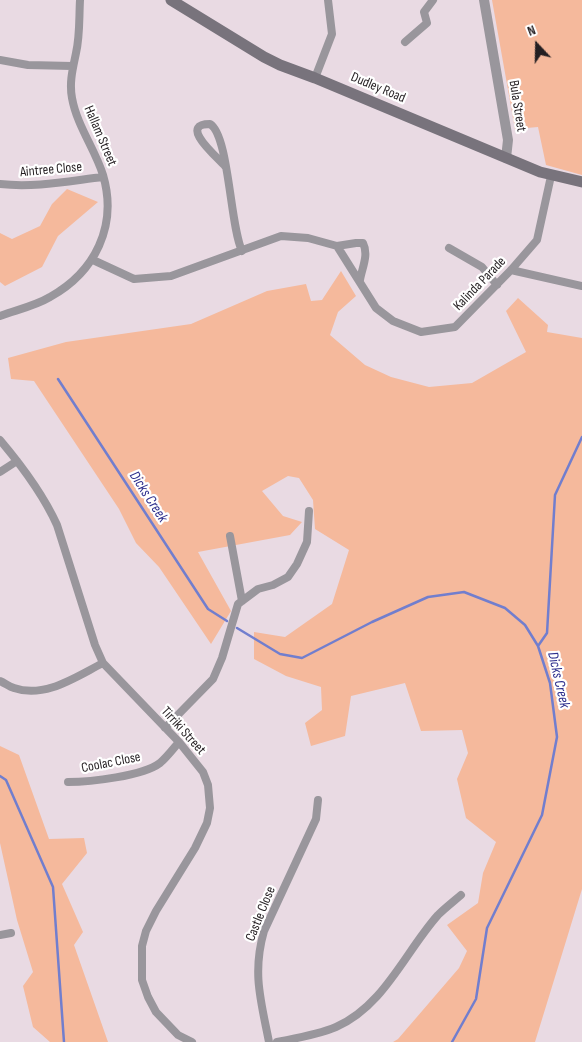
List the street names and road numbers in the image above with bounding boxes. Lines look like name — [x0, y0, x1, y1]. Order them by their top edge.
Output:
street label: Dudley Road — [348, 69, 408, 107]
street label: Bula Street — [505, 79, 529, 133]
street label: Hallam Street — [80, 103, 120, 169]
street label: Aintree Close — [19, 159, 83, 181]
street label: Kalinda Parade — [450, 254, 510, 314]
street label: Tirriki Street — [157, 704, 209, 758]
street label: Coolac Close — [80, 749, 142, 777]
street label: Castle Close — [242, 884, 280, 944]

